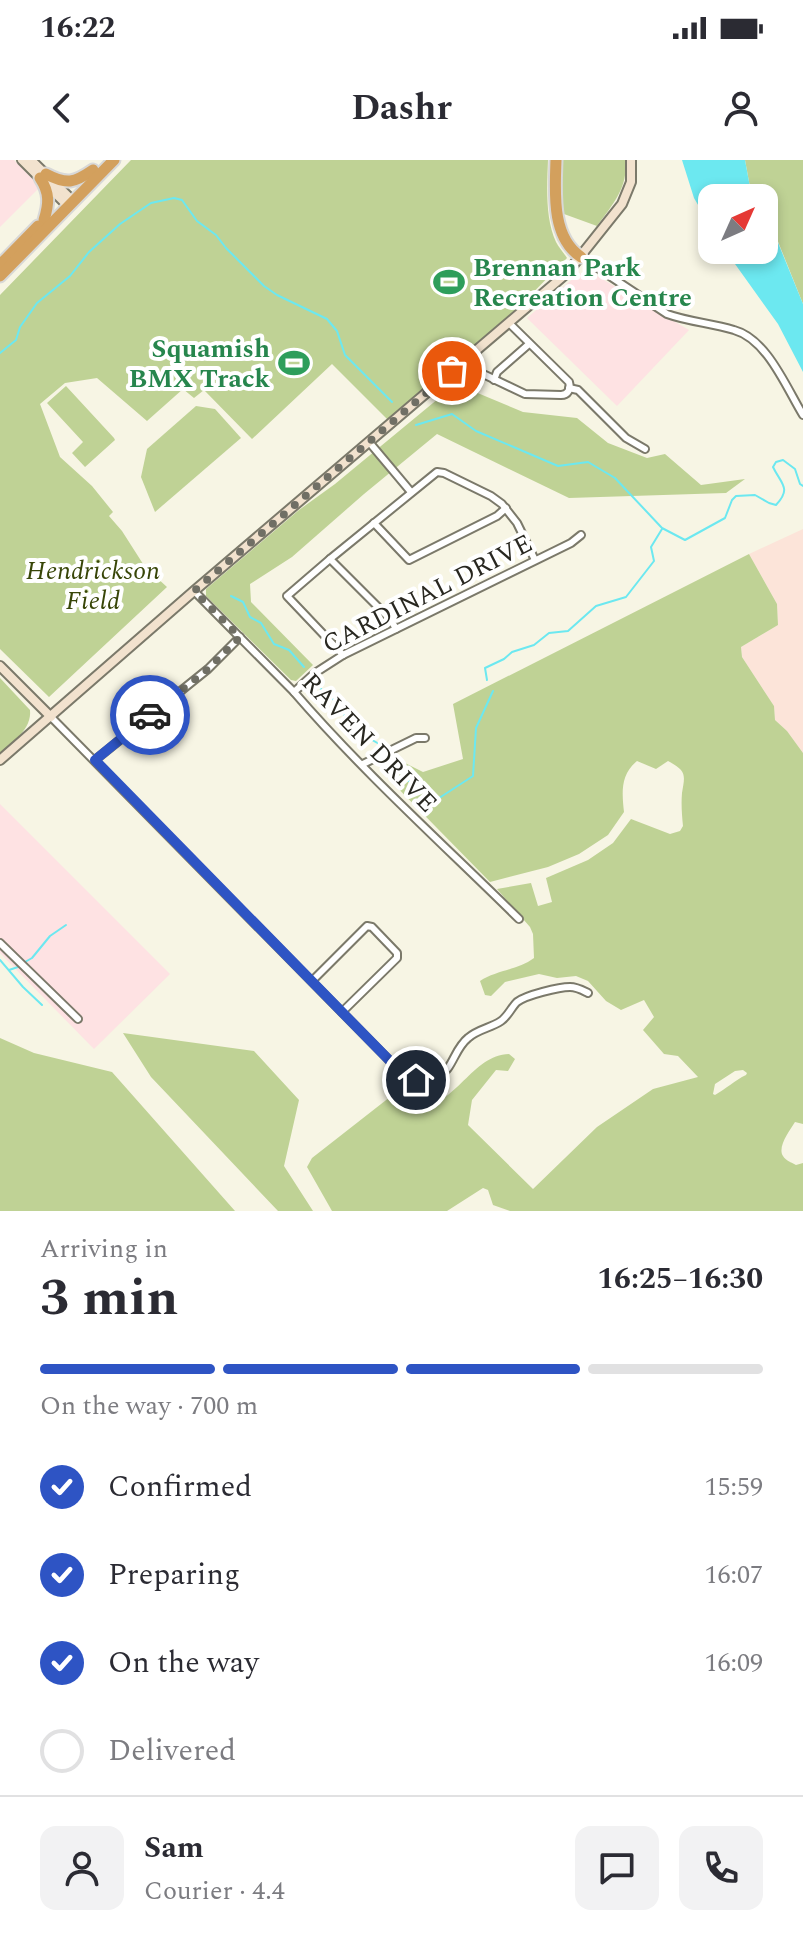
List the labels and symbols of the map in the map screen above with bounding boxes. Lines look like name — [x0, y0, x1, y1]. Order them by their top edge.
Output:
north arrow — [698, 184, 778, 264]
place label: Brennan Park Recreation Centre — [473, 248, 692, 318]
sports icon: Brennan Park Recreation Centre — [432, 265, 466, 299]
place label: Squamish BMX Track — [129, 329, 270, 399]
pin — [418, 337, 486, 405]
sports icon: Squamish BMX Track — [277, 346, 311, 380]
street label: CARDINAL DRIVE — [315, 524, 540, 664]
park label: Hendrickson Field — [26, 551, 160, 621]
street label: RAVEN DRIVE — [292, 663, 447, 822]
courier — [110, 675, 190, 755]
pin — [382, 1046, 450, 1114]

